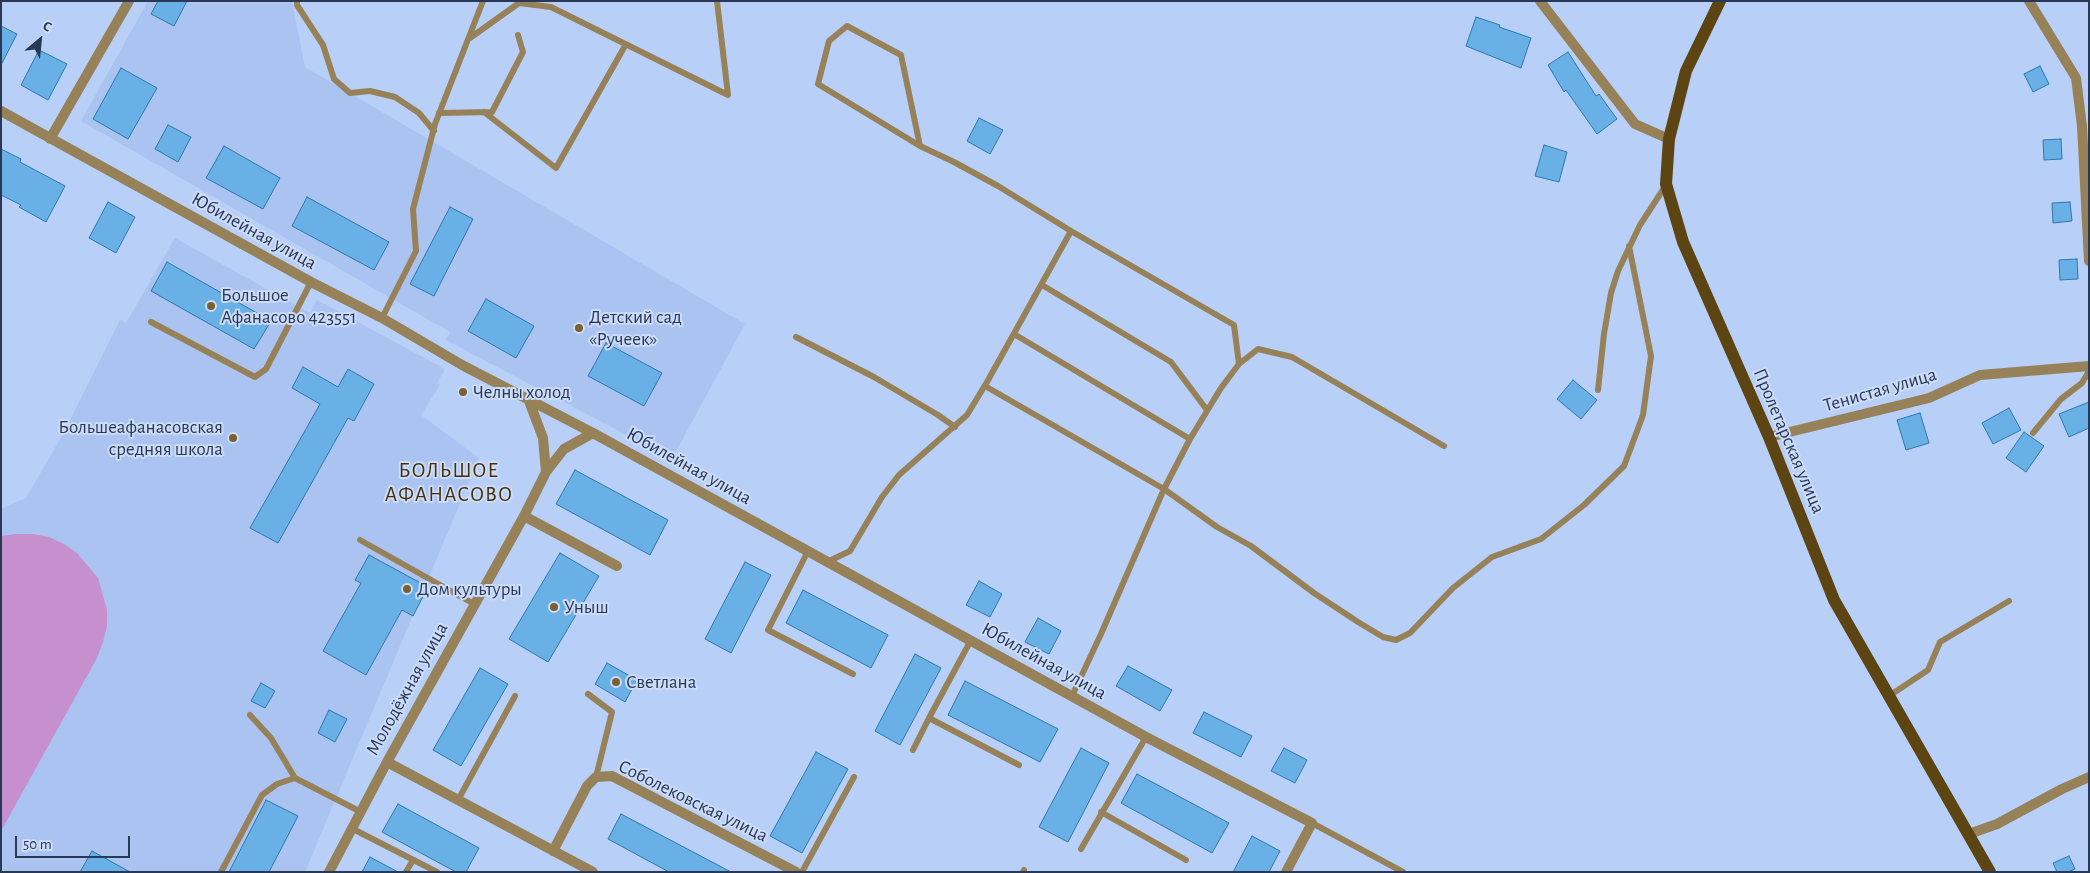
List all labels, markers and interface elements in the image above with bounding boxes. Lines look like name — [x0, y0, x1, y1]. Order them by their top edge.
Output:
north arrow — [15, 15, 65, 65]
text: С — [40, 19, 54, 35]
street label: Юбилейная улица — [187, 187, 321, 275]
place label: Большое Афанасово 423551 — [221, 284, 356, 328]
marker: Большое Афанасово 423551 — [205, 300, 217, 312]
place label: Детский сад «Ручеек» — [589, 306, 682, 350]
marker: Детский сад «Ручеек» — [573, 322, 585, 334]
street label: Тенистая улица — [1821, 363, 1939, 417]
street label: Пролетарская улица — [1748, 365, 1830, 517]
place label: Челны холод — [473, 381, 571, 403]
marker: Челны холод — [457, 386, 469, 398]
place label: Большеафанасовская средняя школа — [58, 416, 223, 460]
street label: Юбилейная улица — [622, 422, 756, 510]
marker: Большеафанасовская средняя школа — [227, 432, 239, 444]
district label: БОЛЬШОЕ АФАНАСОВО — [384, 458, 514, 508]
place label: Дом культуры — [417, 578, 522, 600]
marker: Дом культуры — [401, 583, 413, 595]
place label: Уныш — [564, 596, 609, 618]
marker: Уныш — [548, 601, 560, 613]
street label: Юбилейная улица — [977, 617, 1111, 705]
street label: Молодёжная улица — [361, 619, 453, 759]
place label: Светлана — [626, 671, 696, 693]
marker: Светлана — [610, 676, 622, 688]
street label: Соболековская улица — [615, 755, 771, 847]
scale bar — [18, 826, 132, 858]
text: 50 m — [23, 837, 52, 852]

